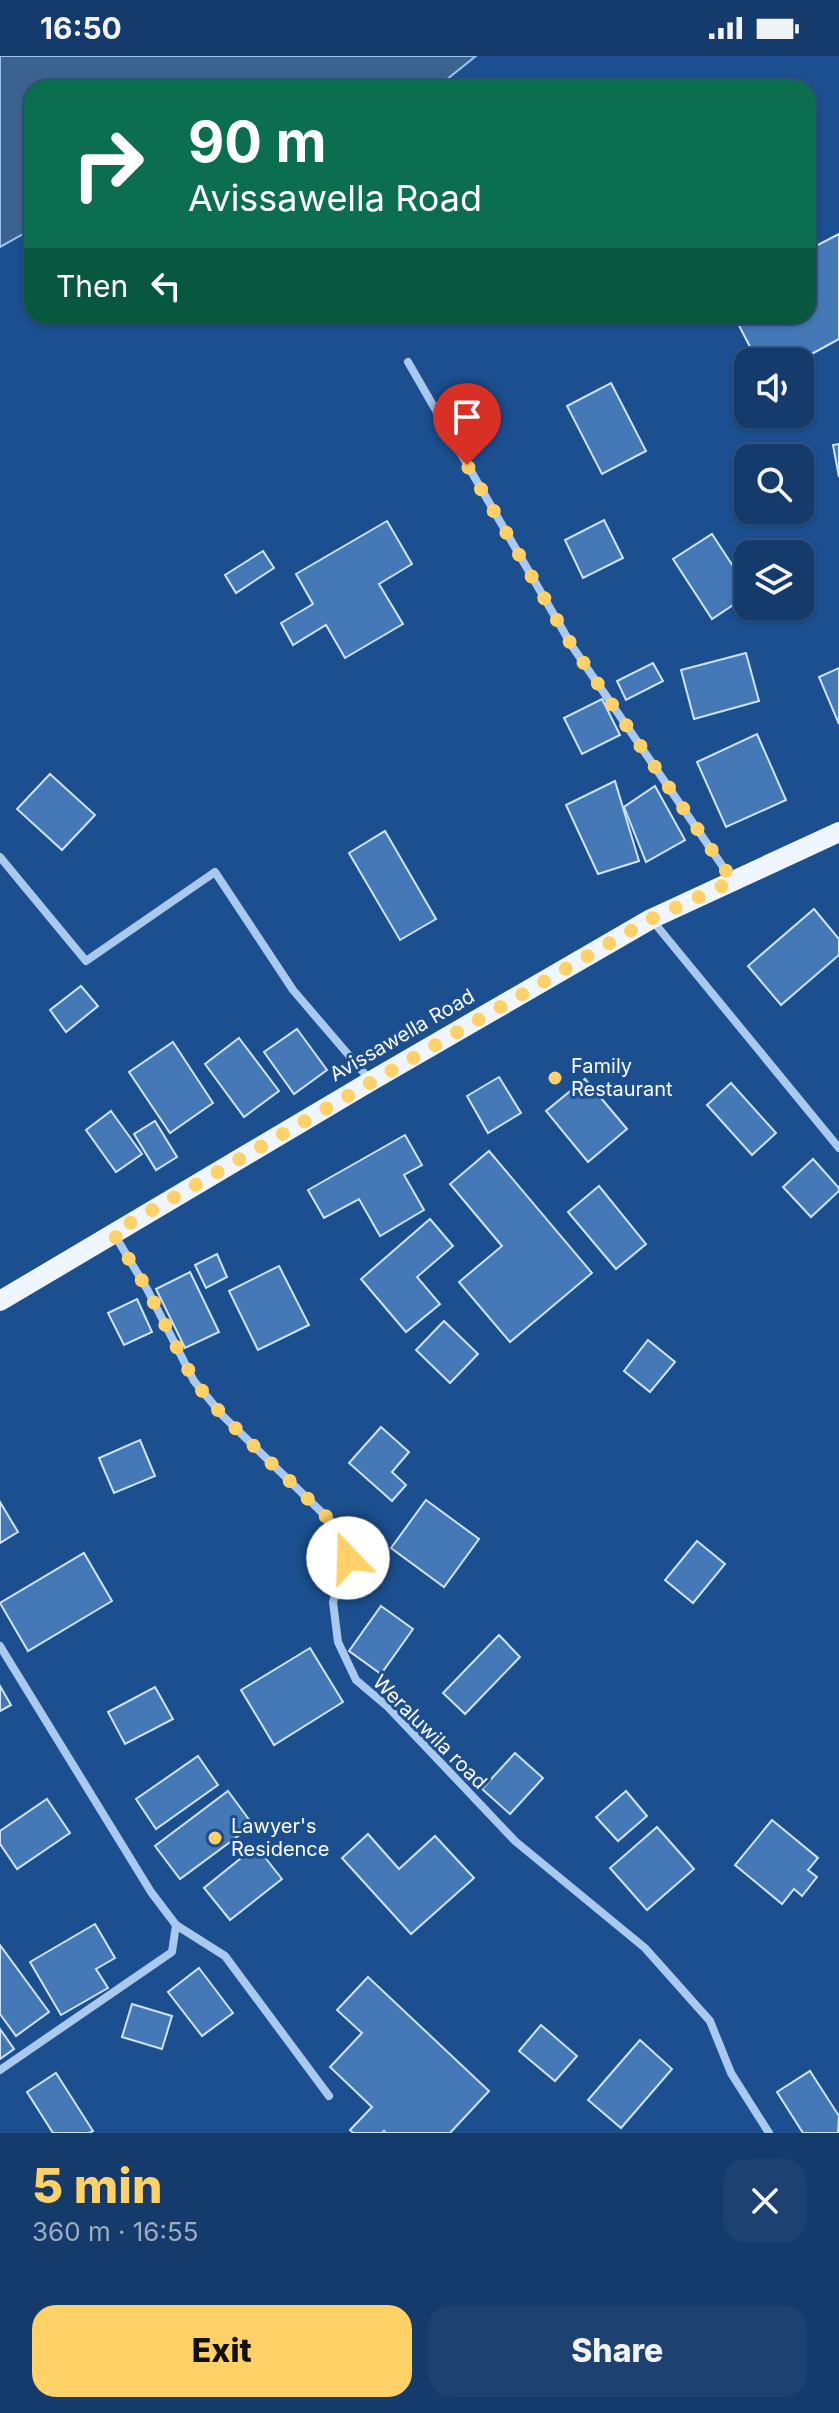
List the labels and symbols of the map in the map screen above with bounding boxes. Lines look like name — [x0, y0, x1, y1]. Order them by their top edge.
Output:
pin — [433, 383, 501, 465]
street label: Avissawella Road — [325, 984, 479, 1086]
place label: Family Restaurant — [571, 1054, 673, 1101]
marker: Family Restaurant — [546, 1069, 564, 1087]
position arrow — [306, 1516, 390, 1600]
street label: Weraluwila road — [368, 1670, 492, 1794]
place label: Lawyer's Residence — [231, 1814, 329, 1861]
marker: Lawyer's Residence — [206, 1829, 224, 1847]

